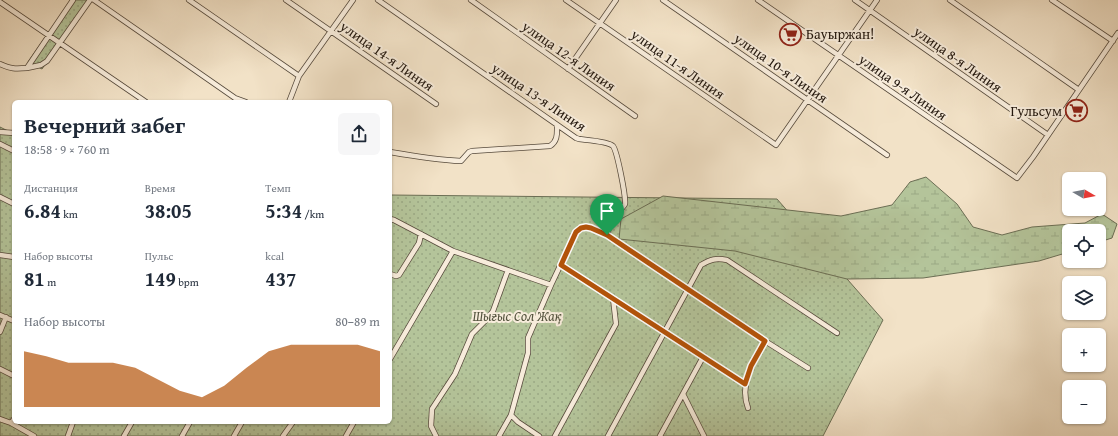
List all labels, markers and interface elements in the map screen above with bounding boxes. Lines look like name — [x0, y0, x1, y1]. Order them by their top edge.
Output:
street label: улица 14-я Линия — [335, 16, 438, 96]
street label: улица 12-я Линия — [517, 16, 620, 96]
supermarket icon: Бауыржан! — [777, 21, 803, 47]
street label: улица 8-я Линия — [909, 21, 1006, 97]
street label: улица 11-я Линия — [626, 24, 729, 104]
place label: Бауыржан! — [806, 24, 874, 44]
street label: улица 10-я Линия — [729, 28, 832, 108]
street label: улица 9-я Линия — [854, 49, 951, 125]
street label: улица 13-я Линия — [487, 57, 590, 136]
supermarket icon: Гульсум — [1064, 98, 1090, 124]
place label: Гульсум — [1010, 101, 1062, 121]
text: Вечерний забег — [24, 109, 185, 141]
button: share — [338, 113, 380, 155]
text: 18:58 · 9 × 760 m — [24, 140, 110, 159]
north arrow — [1062, 172, 1106, 216]
map controls — [1062, 172, 1106, 424]
text: Дистанция — [24, 180, 78, 196]
text: Время — [145, 180, 175, 196]
text: Темп — [265, 180, 291, 196]
pin — [590, 194, 624, 235]
text: 6.84 — [24, 196, 61, 225]
text: 38:05 — [145, 196, 192, 225]
text: 5:34 — [265, 196, 302, 225]
icon: arrive — [596, 200, 618, 222]
text: km — [61, 206, 78, 222]
text: /km — [302, 206, 324, 222]
button: locate — [1062, 224, 1106, 268]
text: Набор высоты — [24, 248, 93, 264]
text: Пульс — [145, 248, 173, 264]
text: kcal — [265, 248, 284, 264]
text: 81 — [24, 264, 45, 293]
text: 149 — [145, 264, 176, 293]
text: 437 — [265, 264, 296, 293]
text: m — [45, 274, 56, 290]
text: bpm — [176, 274, 199, 290]
button: layers — [1062, 276, 1106, 320]
park label: Шығыс Сол Жақ — [472, 306, 562, 326]
text: Набор высоты — [24, 312, 105, 331]
text: 80–89 m — [335, 312, 380, 331]
button: + — [1062, 328, 1106, 372]
button: − — [1062, 380, 1106, 424]

